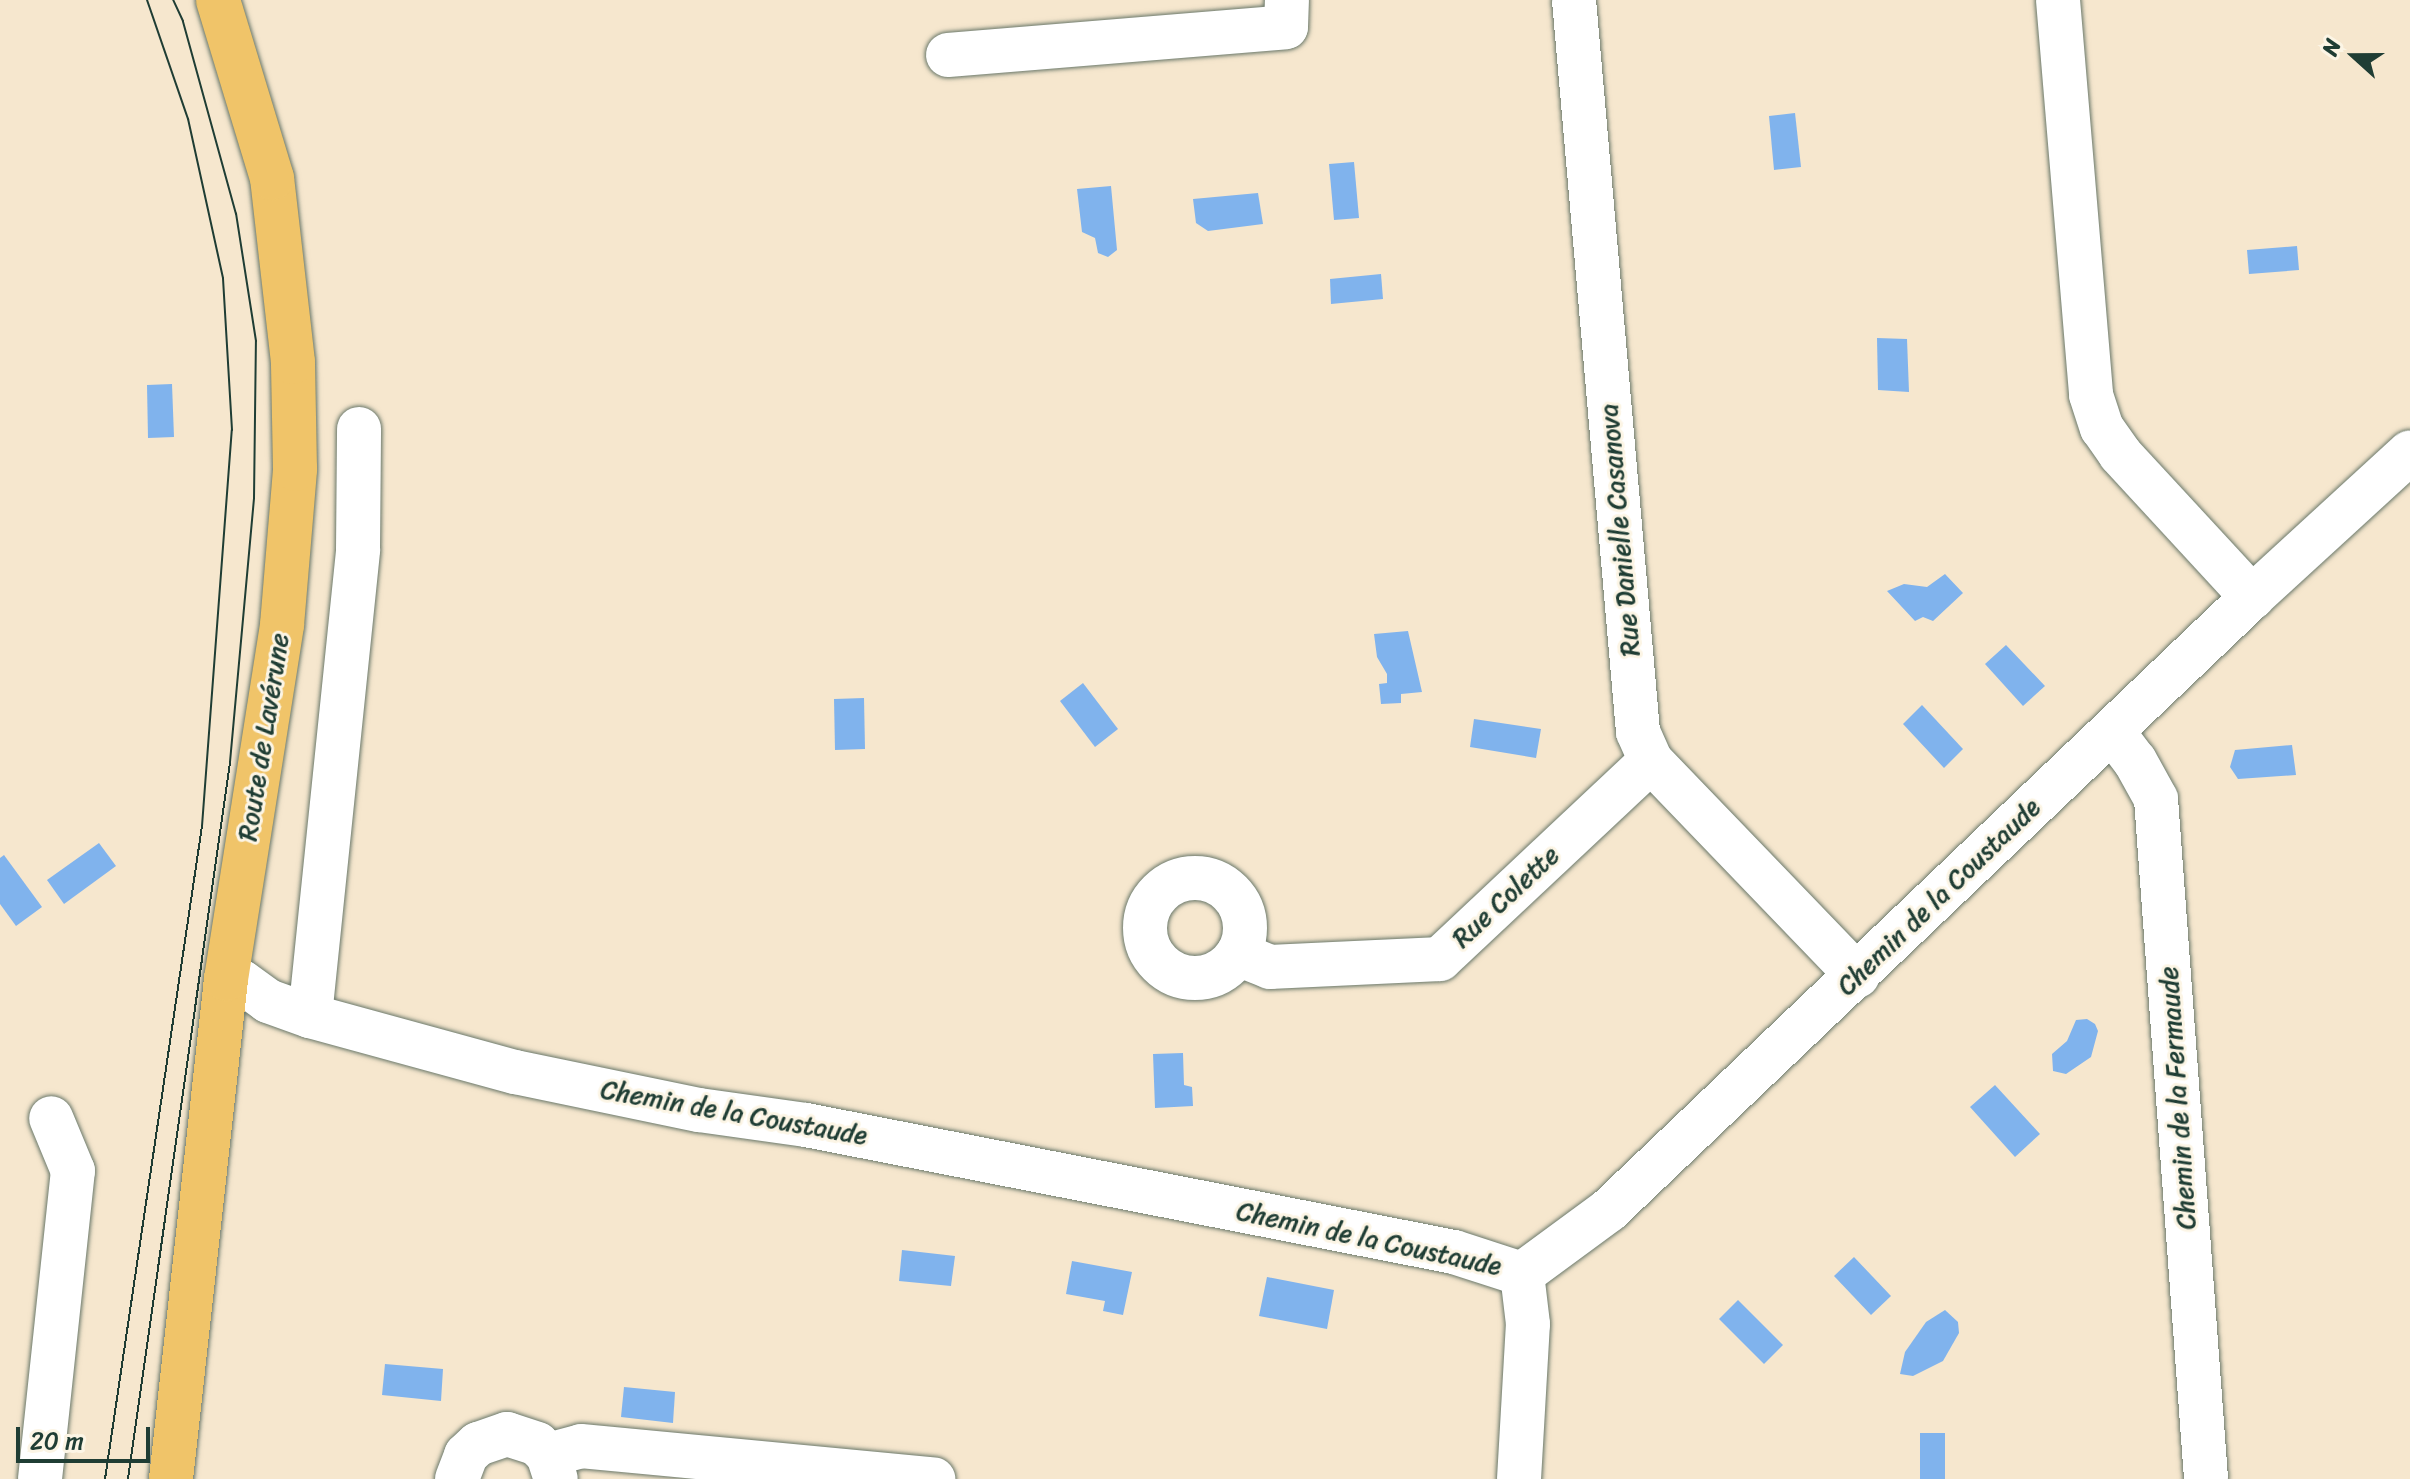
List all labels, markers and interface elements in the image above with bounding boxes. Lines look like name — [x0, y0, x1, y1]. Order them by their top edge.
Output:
north arrow — [2314, 16, 2394, 96]
text: N — [2310, 33, 2352, 61]
street label: Rue Danielle Casanova — [1593, 402, 1647, 658]
street label: Route de Lavérune — [232, 631, 296, 843]
street label: Chemin de la Coustaude — [1830, 791, 2048, 1003]
street label: Rue Colette — [1446, 840, 1566, 954]
street label: Chemin de la Fermaude — [2153, 965, 2203, 1231]
street label: Chemin de la Coustaude — [597, 1074, 871, 1152]
street label: Chemin de la Coustaude — [1232, 1195, 1506, 1283]
scale bar — [20, 1411, 154, 1461]
text: 20 m — [30, 1420, 84, 1462]

